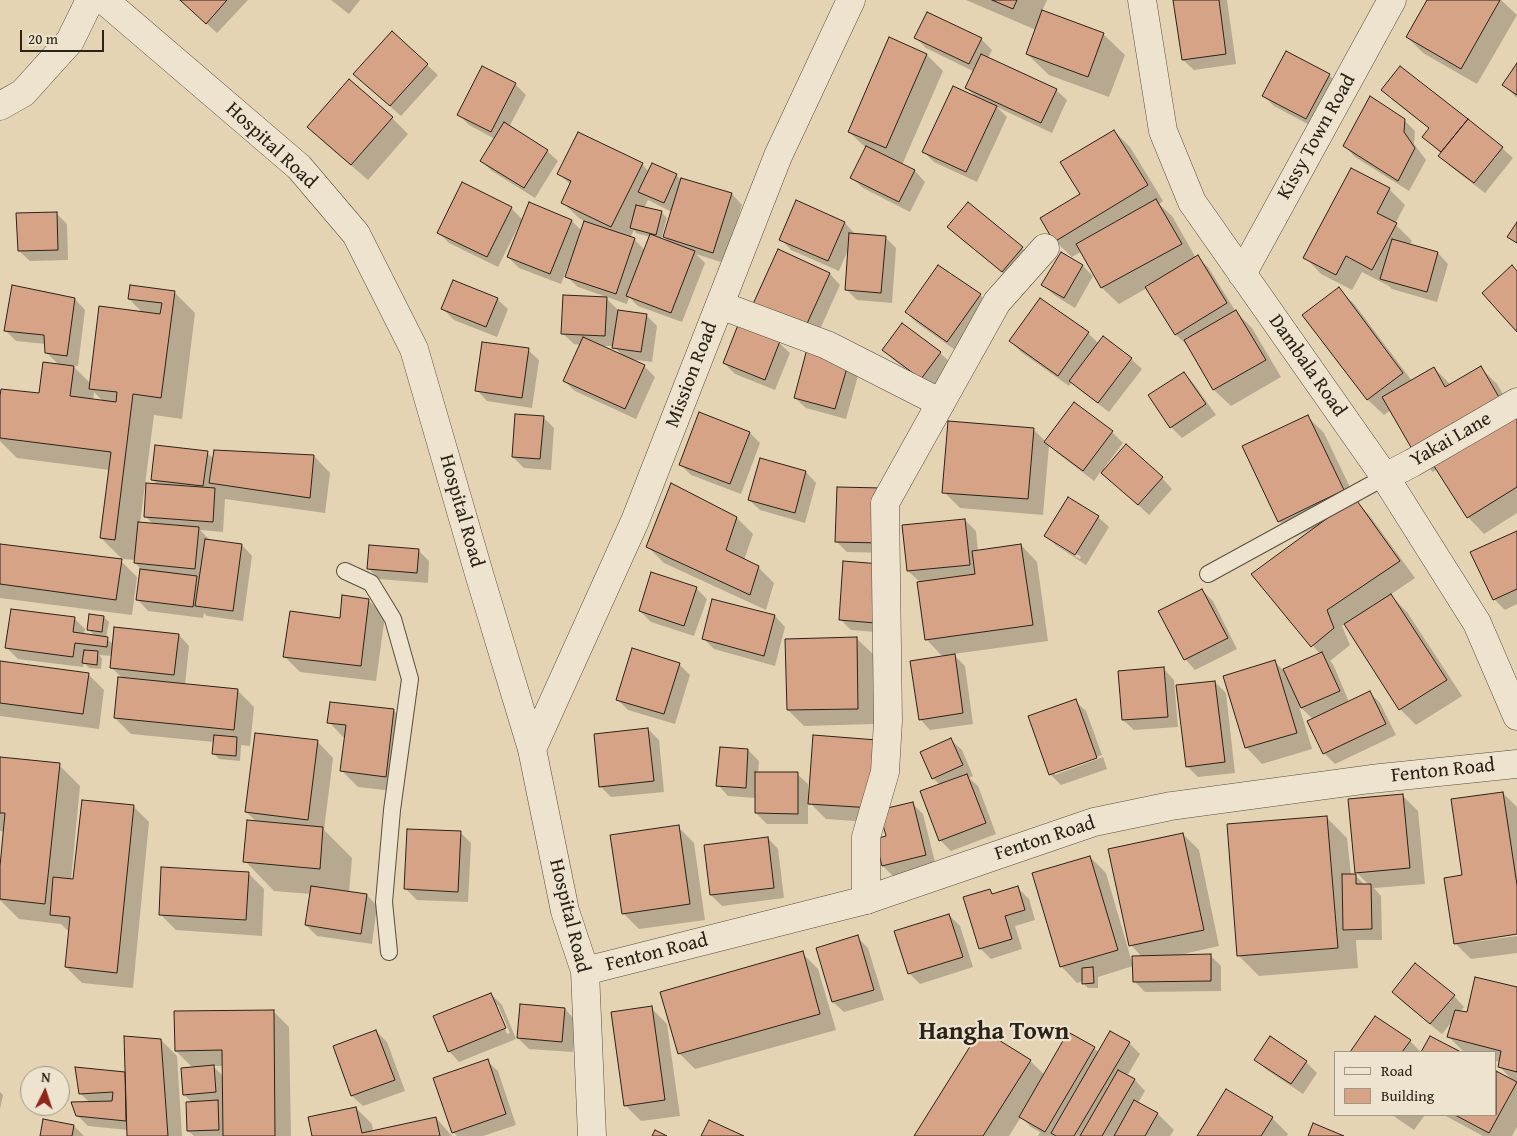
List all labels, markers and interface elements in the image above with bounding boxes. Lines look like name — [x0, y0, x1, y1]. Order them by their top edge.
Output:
scale bar — [22, 20, 106, 52]
text: 20 m — [28, 28, 58, 49]
street label: Kissy Town Road — [1273, 70, 1361, 204]
street label: Hospital Road — [220, 98, 322, 194]
street label: Dambala Road — [1263, 310, 1351, 422]
street label: Mission Road — [661, 319, 723, 431]
street label: Yakai Lane — [1406, 407, 1496, 473]
street label: Hospital Road — [433, 452, 489, 570]
street label: Fenton Road — [1390, 754, 1496, 788]
street label: Fenton Road — [992, 811, 1098, 867]
street label: Hospital Road — [543, 857, 595, 975]
street label: Fenton Road — [603, 929, 711, 977]
district label: Hangha Town — [919, 1018, 1069, 1048]
legend — [1334, 1051, 1497, 1116]
text: Road — [1381, 1060, 1412, 1081]
north arrow — [20, 1066, 70, 1116]
text: N — [41, 1067, 51, 1087]
text: Building — [1381, 1085, 1434, 1106]

